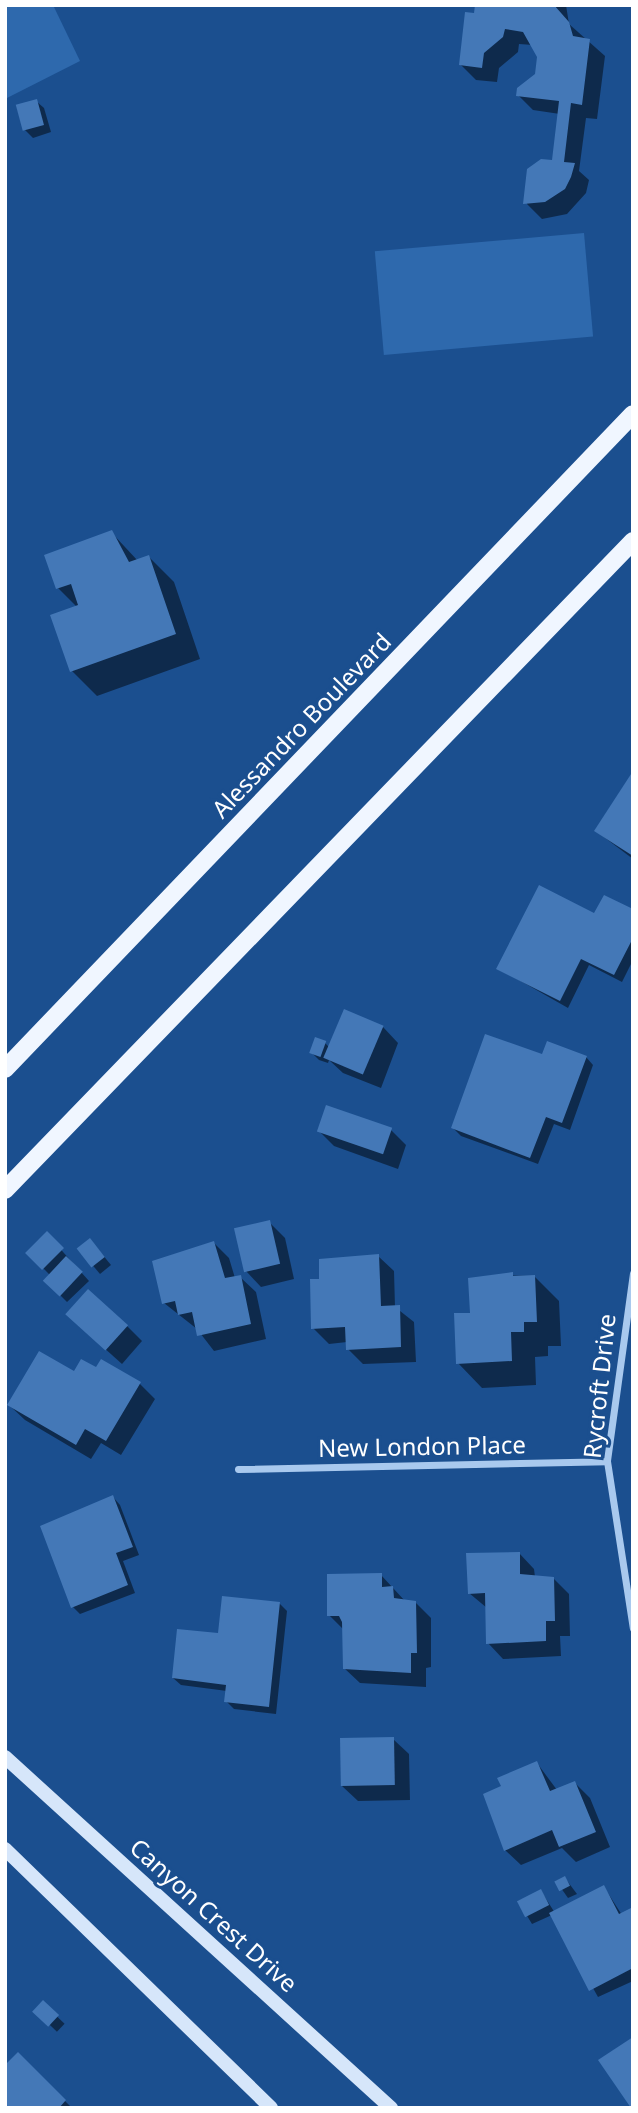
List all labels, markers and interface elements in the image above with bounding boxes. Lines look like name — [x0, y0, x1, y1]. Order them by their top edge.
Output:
street label: Alessandro Boulevard — [205, 627, 397, 823]
street label: Rycroft Drive — [577, 1312, 621, 1460]
street label: New London Place — [318, 1430, 526, 1462]
street label: Canyon Crest Drive — [124, 1832, 304, 1998]

